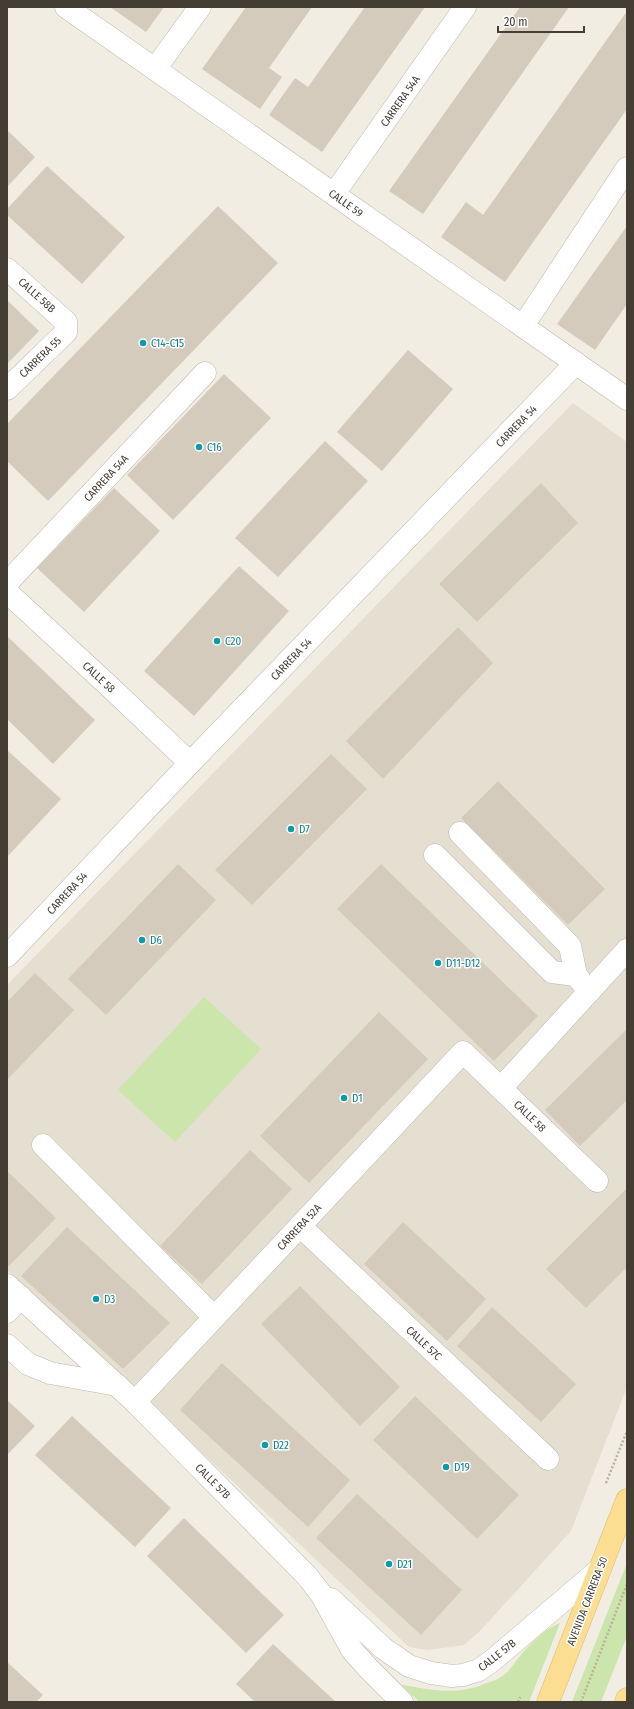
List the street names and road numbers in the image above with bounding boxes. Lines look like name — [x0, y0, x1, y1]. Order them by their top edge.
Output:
street label: CARRERA 54A — [378, 73, 423, 129]
street label: CALLE 59 — [326, 187, 365, 220]
street label: CALLE 58B — [15, 275, 58, 315]
street label: CARRERA 55 — [17, 334, 64, 380]
street label: CARRERA 54 — [493, 402, 540, 450]
street label: CARRERA 54A — [81, 452, 131, 504]
street label: CARRERA 54 — [268, 635, 315, 683]
street label: CALLE 58 — [80, 659, 118, 696]
street label: CARRERA 54 — [44, 869, 91, 917]
street label: CALLE 58 — [511, 1098, 549, 1135]
street label: CARRERA 52A — [275, 1201, 324, 1253]
street label: CALLE 57C — [403, 1324, 444, 1363]
street label: CALLE 57B — [192, 1461, 233, 1502]
street label: AVENIDA CARRERA 50 — [565, 1555, 611, 1648]
street label: CALLE 57B — [476, 1637, 519, 1674]

